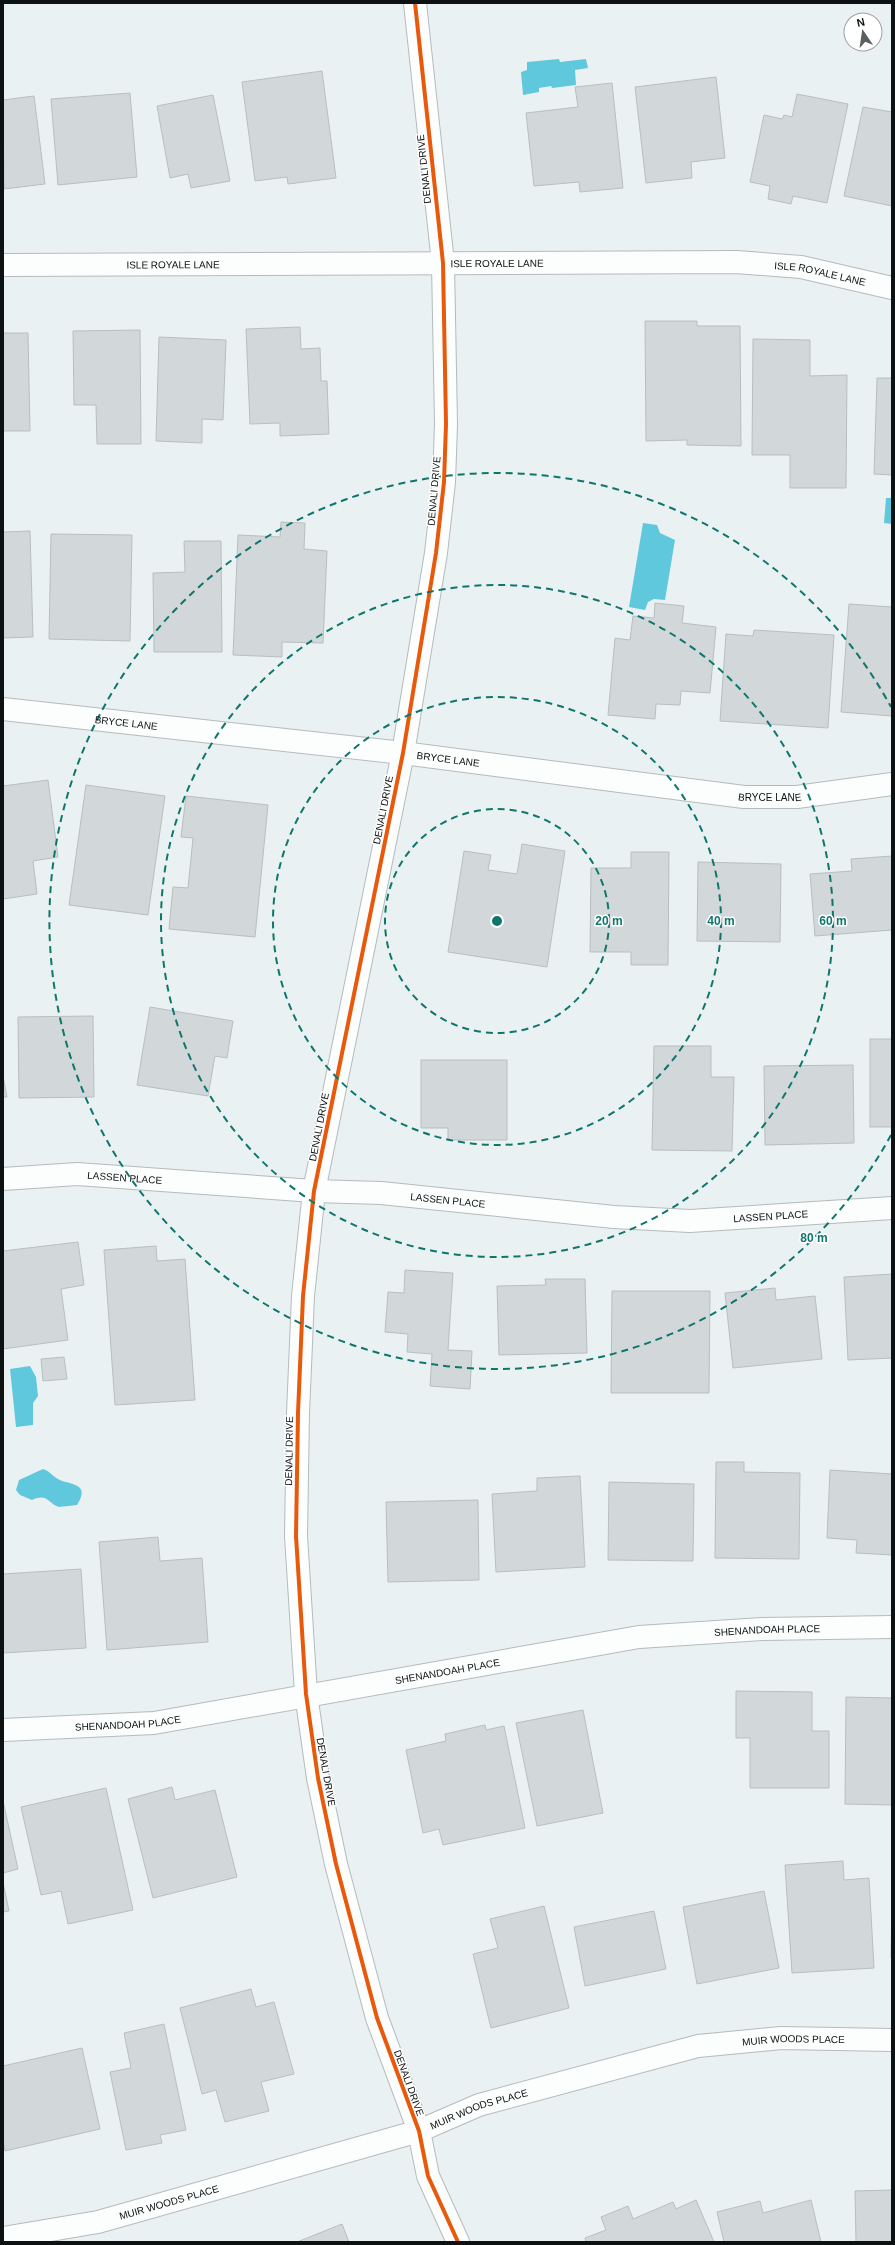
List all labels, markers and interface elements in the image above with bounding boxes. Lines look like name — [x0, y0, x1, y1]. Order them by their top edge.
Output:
north arrow — [843, 12, 883, 52]
text: N — [856, 16, 866, 29]
street label: DENALI DRIVE — [415, 134, 433, 204]
street label: ISLE ROYALE LANE — [450, 257, 544, 269]
street label: ISLE ROYALE LANE — [126, 259, 220, 270]
street label: ISLE ROYALE LANE — [774, 259, 867, 287]
street label: DENALI DRIVE — [425, 456, 443, 526]
street label: BRYCE LANE — [94, 714, 159, 732]
street label: BRYCE LANE — [416, 749, 481, 768]
street label: DENALI DRIVE — [371, 775, 395, 845]
street label: BRYCE LANE — [737, 791, 802, 803]
centre of rings — [490, 914, 504, 928]
text: 20 m — [595, 914, 623, 928]
text: 40 m — [707, 914, 735, 928]
text: 60 m — [819, 914, 847, 928]
street label: DENALI DRIVE — [307, 1092, 331, 1162]
street label: LASSEN PLACE — [87, 1169, 163, 1186]
street label: LASSEN PLACE — [410, 1191, 486, 1209]
street label: LASSEN PLACE — [733, 1208, 809, 1224]
text: 80 m — [800, 1231, 828, 1245]
street label: DENALI DRIVE — [283, 1416, 295, 1486]
street label: SHENANDOAH PLACE — [714, 1623, 821, 1638]
street label: SHENANDOAH PLACE — [394, 1656, 501, 1686]
street label: SHENANDOAH PLACE — [75, 1713, 182, 1732]
street label: DENALI DRIVE — [315, 1737, 338, 1807]
street label: MUIR WOODS PLACE — [742, 2032, 845, 2047]
street label: DENALI DRIVE — [392, 2048, 426, 2118]
street label: MUIR WOODS PLACE — [428, 2087, 529, 2131]
street label: MUIR WOODS PLACE — [118, 2182, 220, 2221]

